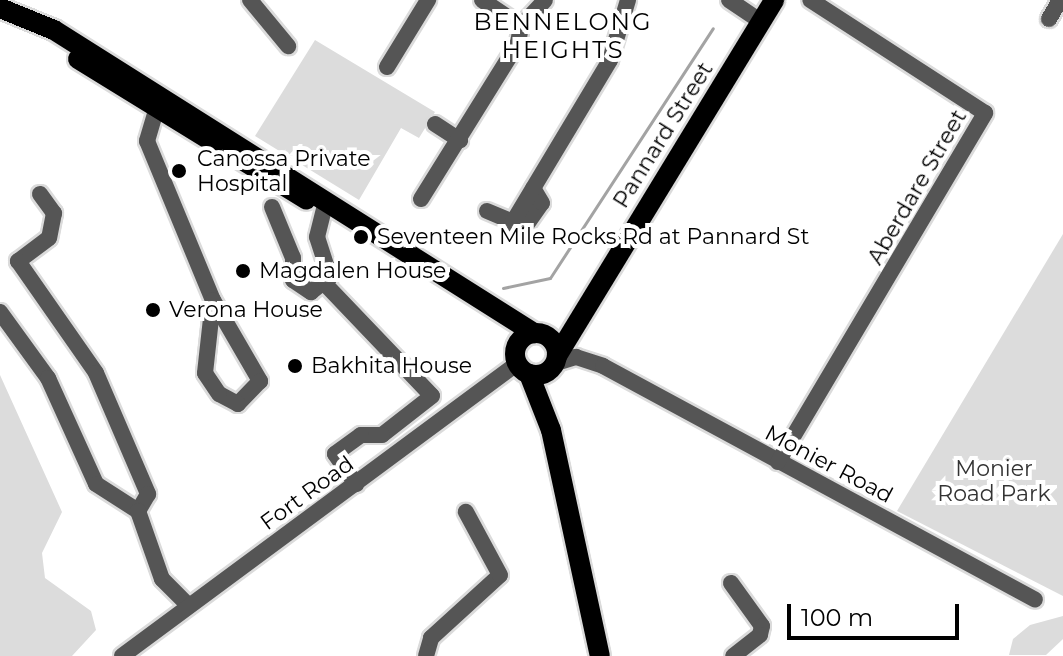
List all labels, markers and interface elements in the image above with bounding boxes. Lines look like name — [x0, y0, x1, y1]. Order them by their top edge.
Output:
district label: BENNELONG HEIGHTS — [473, 8, 653, 64]
street label: Pannard Street — [608, 57, 718, 213]
street label: Aberdare Street — [862, 105, 972, 269]
place label: Canossa Private Hospital — [197, 145, 370, 196]
marker: Canossa Private Hospital — [168, 160, 190, 182]
place label: Seventeen Mile Rocks Rd at Pannard St — [377, 224, 809, 250]
marker: Seventeen Mile Rocks Rd at Pannard St — [352, 228, 370, 246]
place label: Magdalen House — [259, 258, 446, 284]
marker: Magdalen House — [234, 262, 252, 280]
place label: Verona House — [169, 297, 323, 323]
marker: Verona House — [144, 301, 162, 319]
place label: Bakhita House — [311, 353, 472, 379]
marker: Bakhita House — [286, 357, 304, 375]
street label: Monier Road — [761, 419, 897, 509]
street label: Fort Road — [255, 450, 359, 536]
park label: Monier Road Park — [937, 455, 1051, 506]
scale bar — [791, 588, 963, 638]
text: 100 m — [801, 603, 873, 632]

